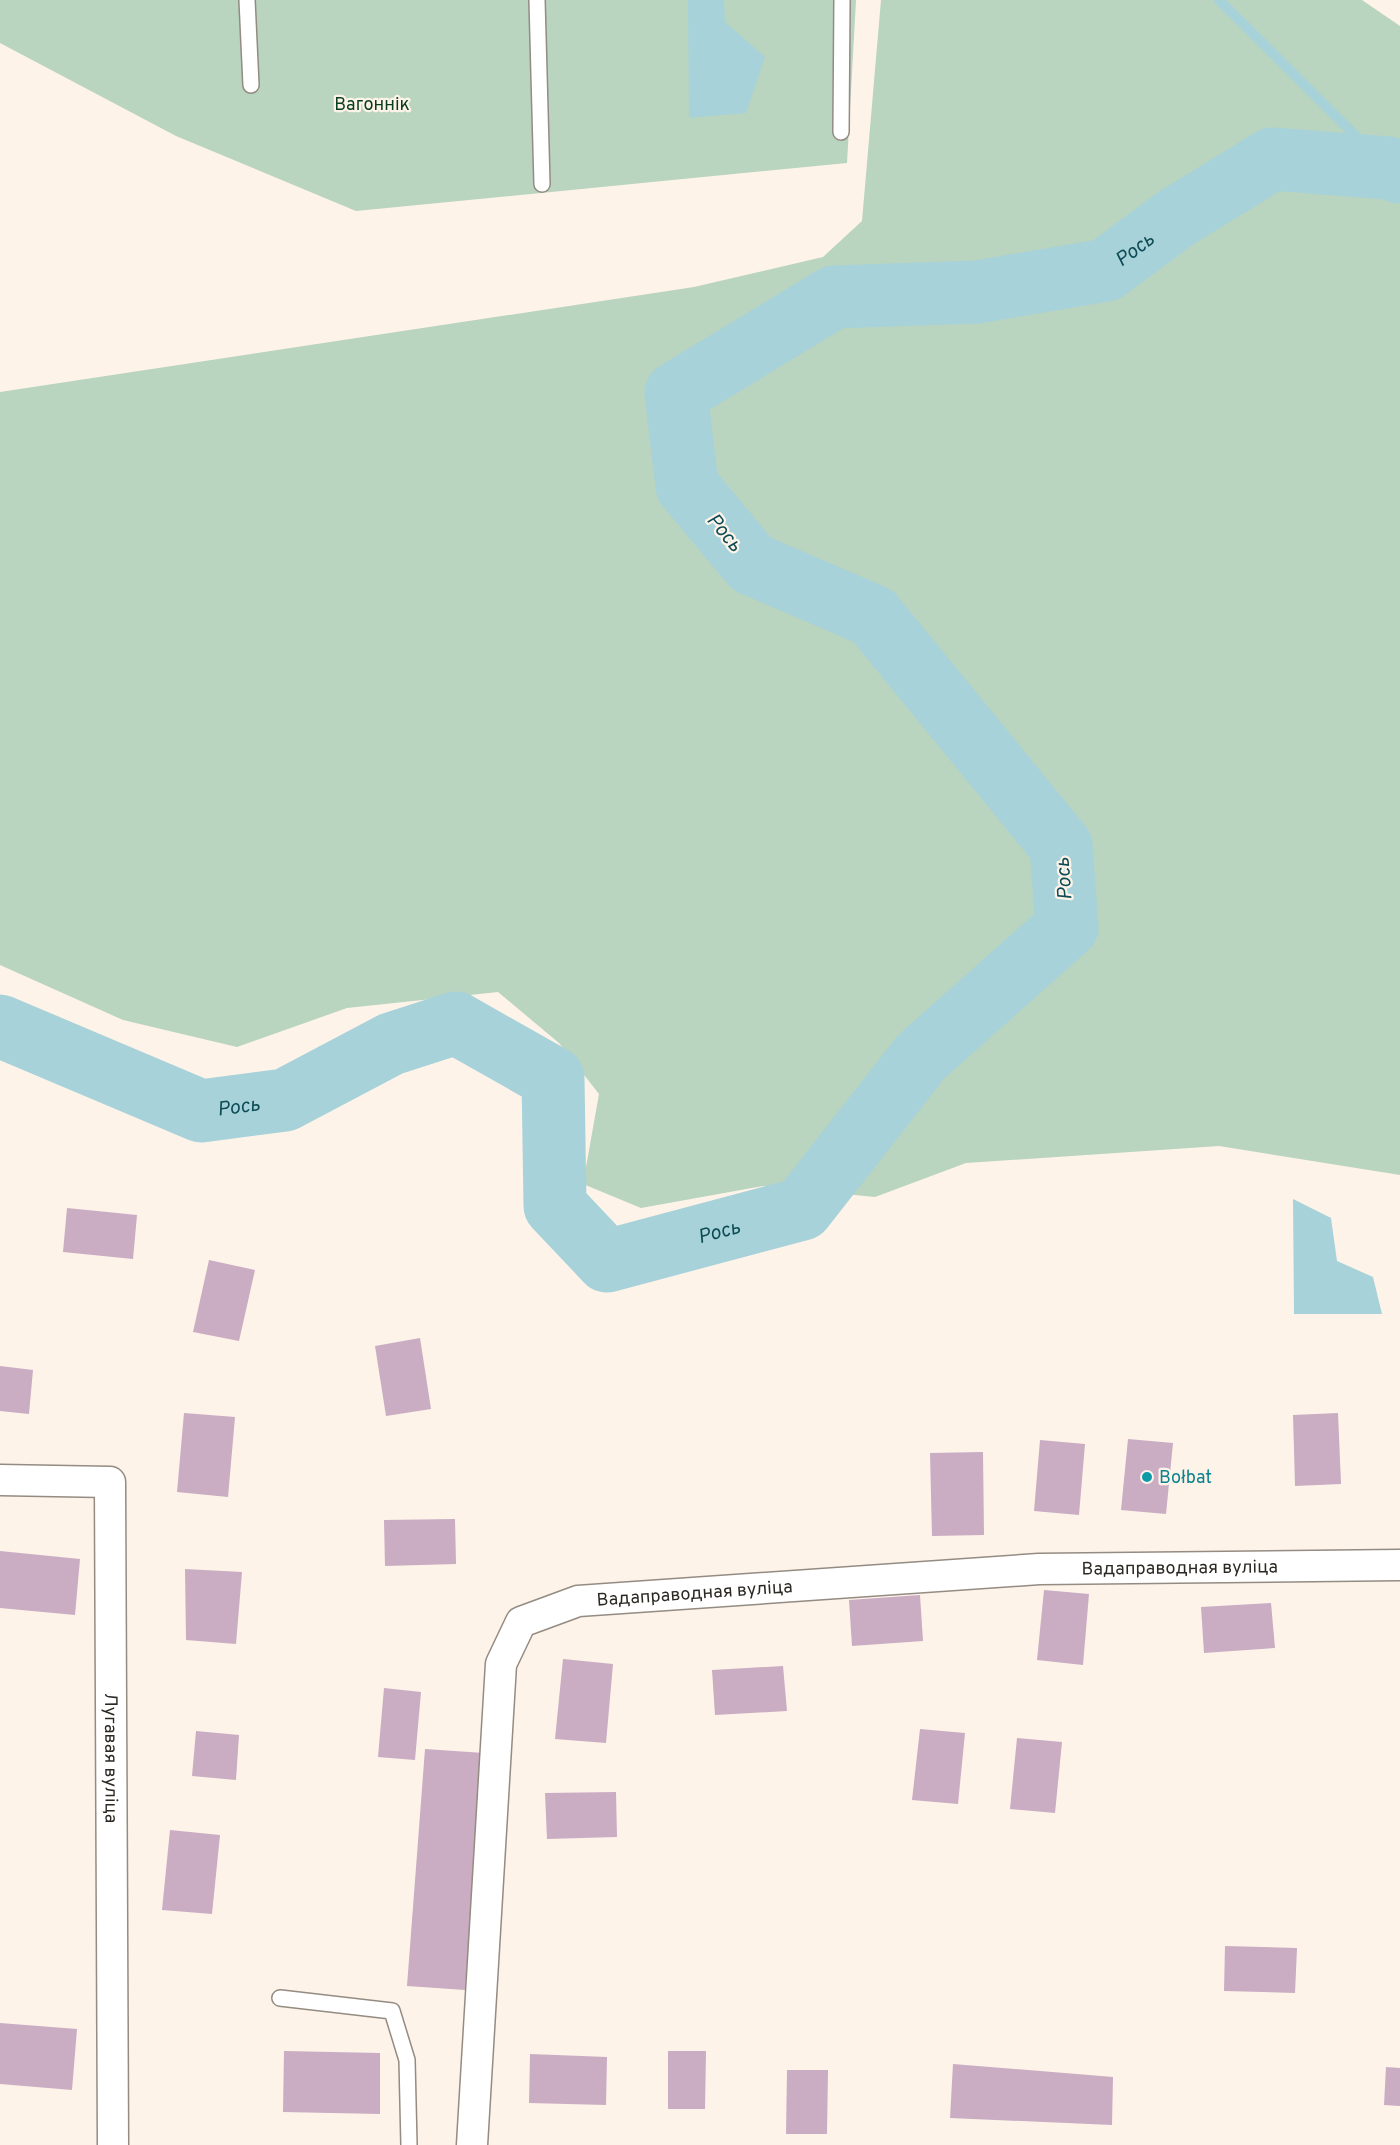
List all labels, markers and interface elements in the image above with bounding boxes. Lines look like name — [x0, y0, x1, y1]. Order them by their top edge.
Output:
park label: Вагоннік — [334, 94, 410, 117]
water label: Рось — [1111, 227, 1160, 274]
water label: Рось — [700, 509, 747, 558]
water label: Рось — [1051, 857, 1079, 901]
water label: Рось — [216, 1092, 262, 1124]
water label: Рось — [695, 1215, 743, 1251]
place label: Bołbat — [1159, 1467, 1212, 1490]
marker: Bołbat — [1140, 1470, 1154, 1484]
street label: Вадаправодная вуліца — [1081, 1556, 1278, 1582]
street label: Вадаправодная вуліца — [596, 1576, 793, 1613]
street label: Лугавая вуліца — [98, 1693, 122, 1823]

